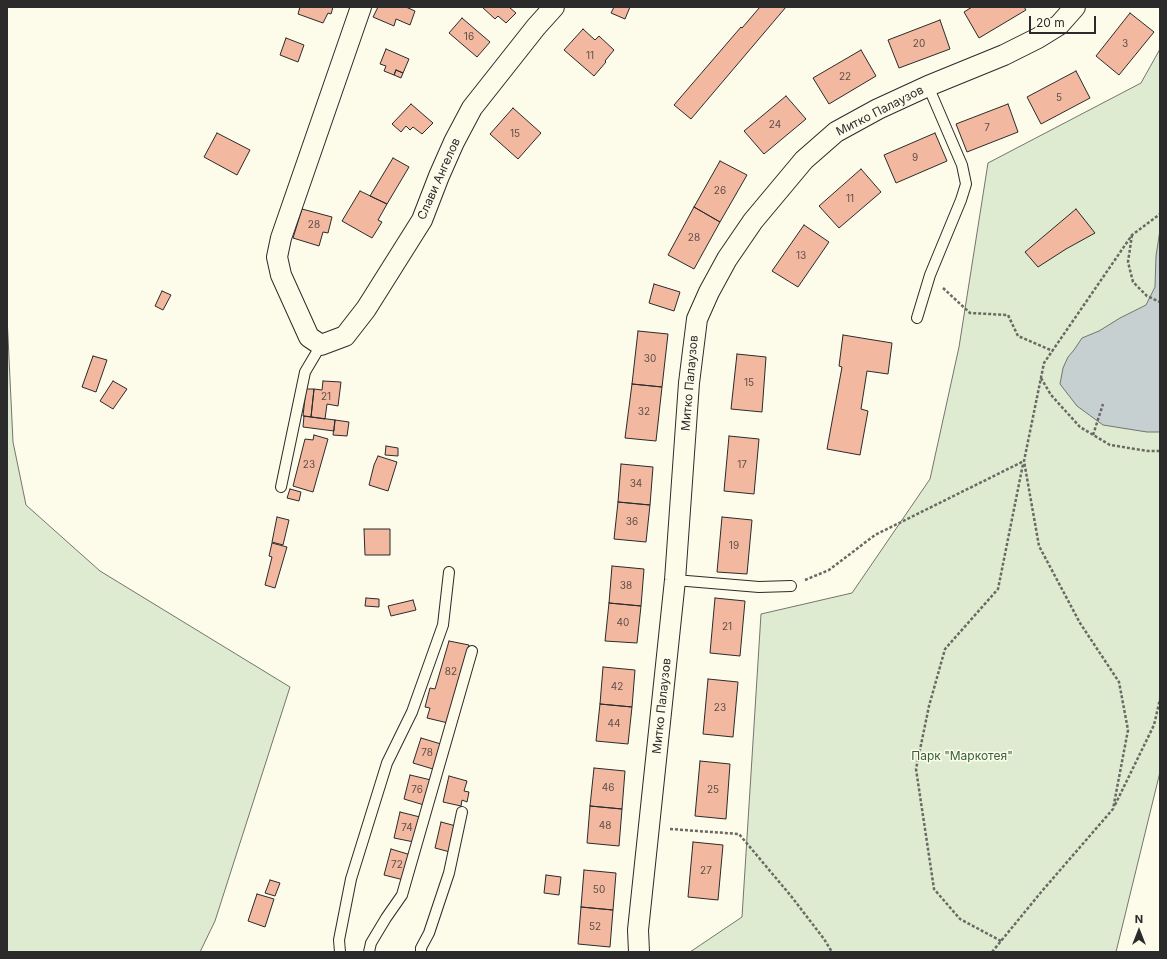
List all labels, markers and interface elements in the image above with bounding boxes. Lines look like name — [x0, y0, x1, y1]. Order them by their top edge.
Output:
scale bar — [1031, 8, 1098, 34]
text: 20 m — [1036, 15, 1065, 30]
house number: 16 — [464, 31, 474, 43]
house number: 20 — [913, 38, 925, 50]
house number: 3 — [1122, 38, 1128, 50]
house number: 11 — [586, 50, 594, 62]
house number: 22 — [839, 71, 851, 83]
street label: Митко Палаузов — [834, 83, 926, 139]
house number: 5 — [1056, 92, 1062, 104]
house number: 24 — [769, 119, 781, 131]
house number: 7 — [984, 122, 990, 134]
house number: 15 — [510, 128, 520, 140]
street label: Слави Ангелов — [415, 136, 463, 222]
house number: 9 — [912, 152, 918, 164]
house number: 26 — [714, 185, 726, 197]
house number: 11 — [846, 193, 854, 205]
house number: 28 — [308, 219, 320, 231]
house number: 28 — [688, 232, 700, 244]
house number: 13 — [796, 250, 806, 262]
street label: Митко Палаузов — [679, 335, 701, 431]
house number: 30 — [644, 353, 656, 365]
house number: 15 — [744, 377, 754, 389]
house number: 21 — [321, 391, 331, 403]
house number: 32 — [638, 406, 650, 418]
house number: 23 — [303, 459, 315, 471]
house number: 17 — [737, 459, 747, 471]
house number: 34 — [630, 478, 642, 490]
house number: 36 — [626, 516, 638, 528]
house number: 19 — [729, 540, 739, 552]
house number: 38 — [620, 580, 632, 592]
house number: 40 — [617, 617, 629, 629]
house number: 21 — [722, 621, 732, 633]
street label: Митко Палаузов — [650, 657, 674, 755]
house number: 82 — [445, 666, 457, 678]
house number: 42 — [611, 681, 623, 693]
house number: 23 — [714, 702, 726, 714]
house number: 44 — [608, 718, 620, 730]
house number: 78 — [421, 747, 433, 759]
park label: Парк "Маркотея" — [911, 749, 1013, 763]
house number: 46 — [602, 782, 614, 794]
house number: 76 — [411, 784, 423, 796]
house number: 25 — [707, 784, 719, 796]
house number: 48 — [599, 820, 611, 832]
house number: 74 — [401, 822, 413, 834]
house number: 72 — [391, 859, 403, 871]
house number: 27 — [700, 865, 712, 877]
house number: 50 — [593, 884, 605, 896]
north arrow — [1119, 911, 1159, 951]
text: N — [1135, 912, 1143, 926]
house number: 52 — [589, 921, 601, 933]

